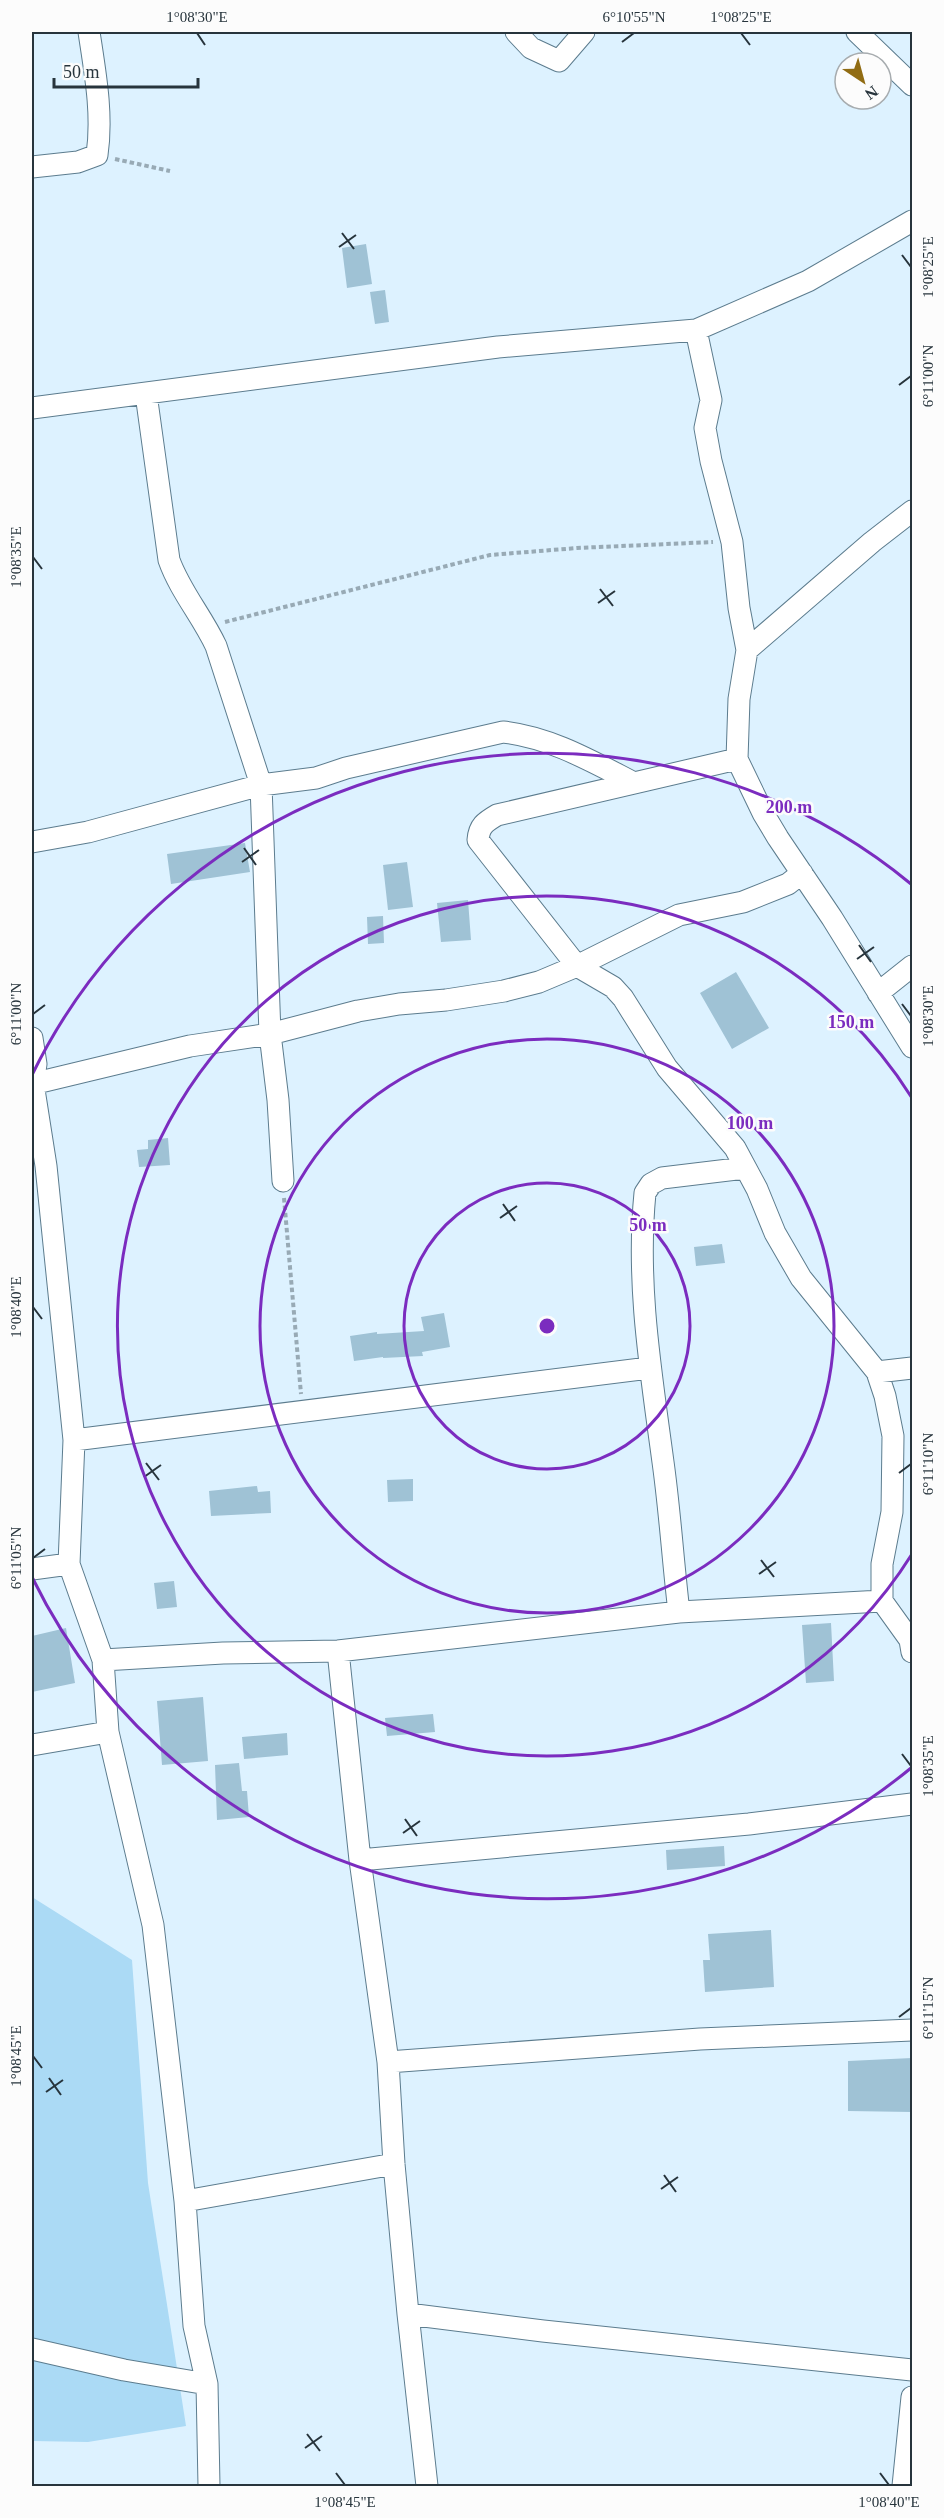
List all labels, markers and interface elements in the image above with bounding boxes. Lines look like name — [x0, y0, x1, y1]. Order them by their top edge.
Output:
text: 1°08'30"E — [166, 9, 228, 25]
text: 6°10'55"N — [602, 9, 666, 25]
text: 1°08'25"E — [710, 9, 772, 25]
scale bar — [54, 51, 198, 89]
north arrow — [833, 51, 893, 111]
text: 50 m — [63, 62, 100, 82]
text: N — [861, 82, 881, 103]
text: 1°08'25"E — [920, 236, 936, 298]
text: 6°11'00"N — [920, 345, 936, 407]
text: 1°08'35"E — [8, 526, 24, 588]
text: 200 m — [766, 797, 812, 817]
text: 6°11'00"N — [8, 983, 24, 1045]
text: 1°08'30"E — [920, 985, 936, 1047]
text: 150 m — [828, 1012, 874, 1032]
text: 100 m — [727, 1113, 773, 1133]
text: 50 m — [629, 1215, 667, 1235]
text: 1°08'40"E — [8, 1276, 24, 1338]
centre of rings — [537, 1316, 557, 1336]
text: 6°11'10"N — [920, 1433, 936, 1495]
text: 6°11'05"N — [8, 1527, 24, 1589]
text: 1°08'35"E — [920, 1735, 936, 1797]
text: 6°11'15"N — [920, 1977, 936, 2039]
text: 1°08'45"E — [8, 2025, 24, 2087]
text: 1°08'45"E — [314, 2494, 376, 2510]
text: 1°08'40"E — [858, 2494, 920, 2510]

